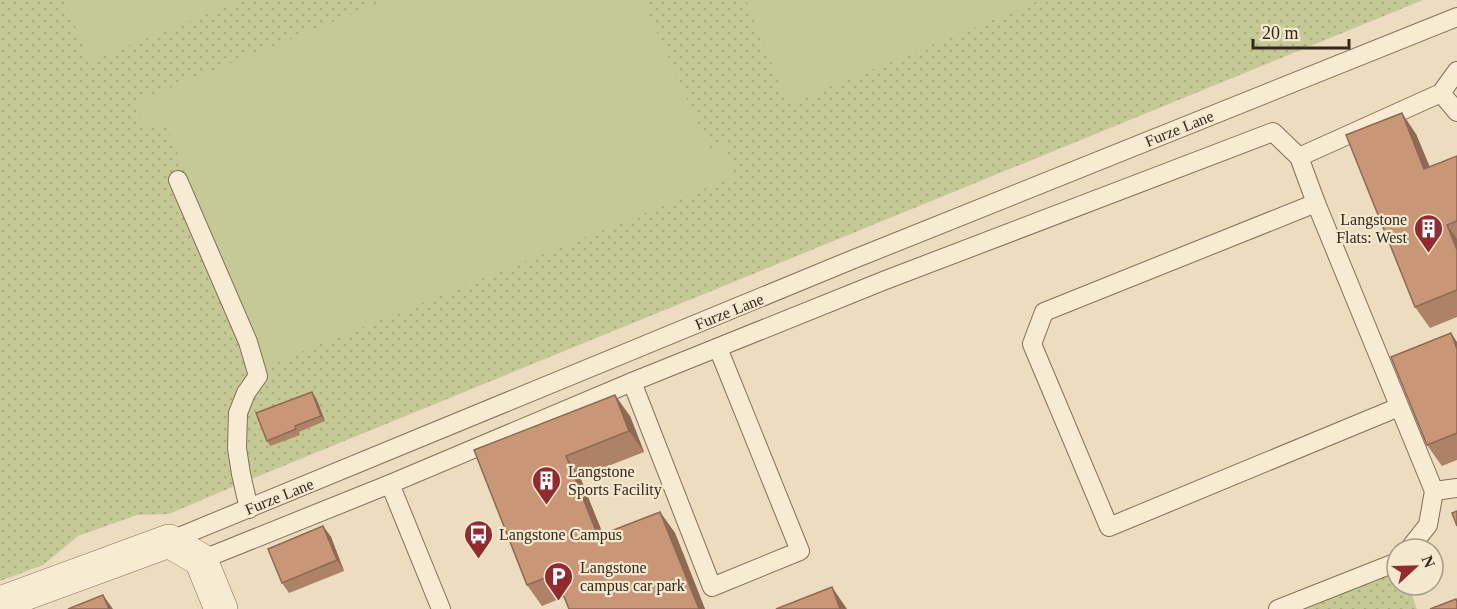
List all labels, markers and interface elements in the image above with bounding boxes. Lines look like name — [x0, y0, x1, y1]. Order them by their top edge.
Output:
scale bar — [1253, 12, 1349, 50]
text: 20 m — [1262, 23, 1299, 43]
street label: Furze Lane — [1142, 107, 1216, 150]
place label: Langstone Flats: West — [1336, 211, 1408, 246]
building icon: Langstone Flats: West — [1412, 212, 1444, 254]
street label: Furze Lane — [692, 290, 766, 333]
place label: Langstone Sports Facility — [568, 463, 662, 499]
building icon: Langstone Sports Facility — [531, 464, 563, 506]
street label: Furze Lane — [242, 475, 316, 518]
bus stop icon: Langstone Campus — [462, 518, 494, 560]
place label: Langstone Campus — [499, 526, 622, 544]
north arrow — [1385, 537, 1445, 597]
text: N — [1418, 553, 1439, 571]
place label: Langstone campus car park — [580, 559, 685, 595]
parking icon: Langstone campus car park — [543, 560, 575, 602]

